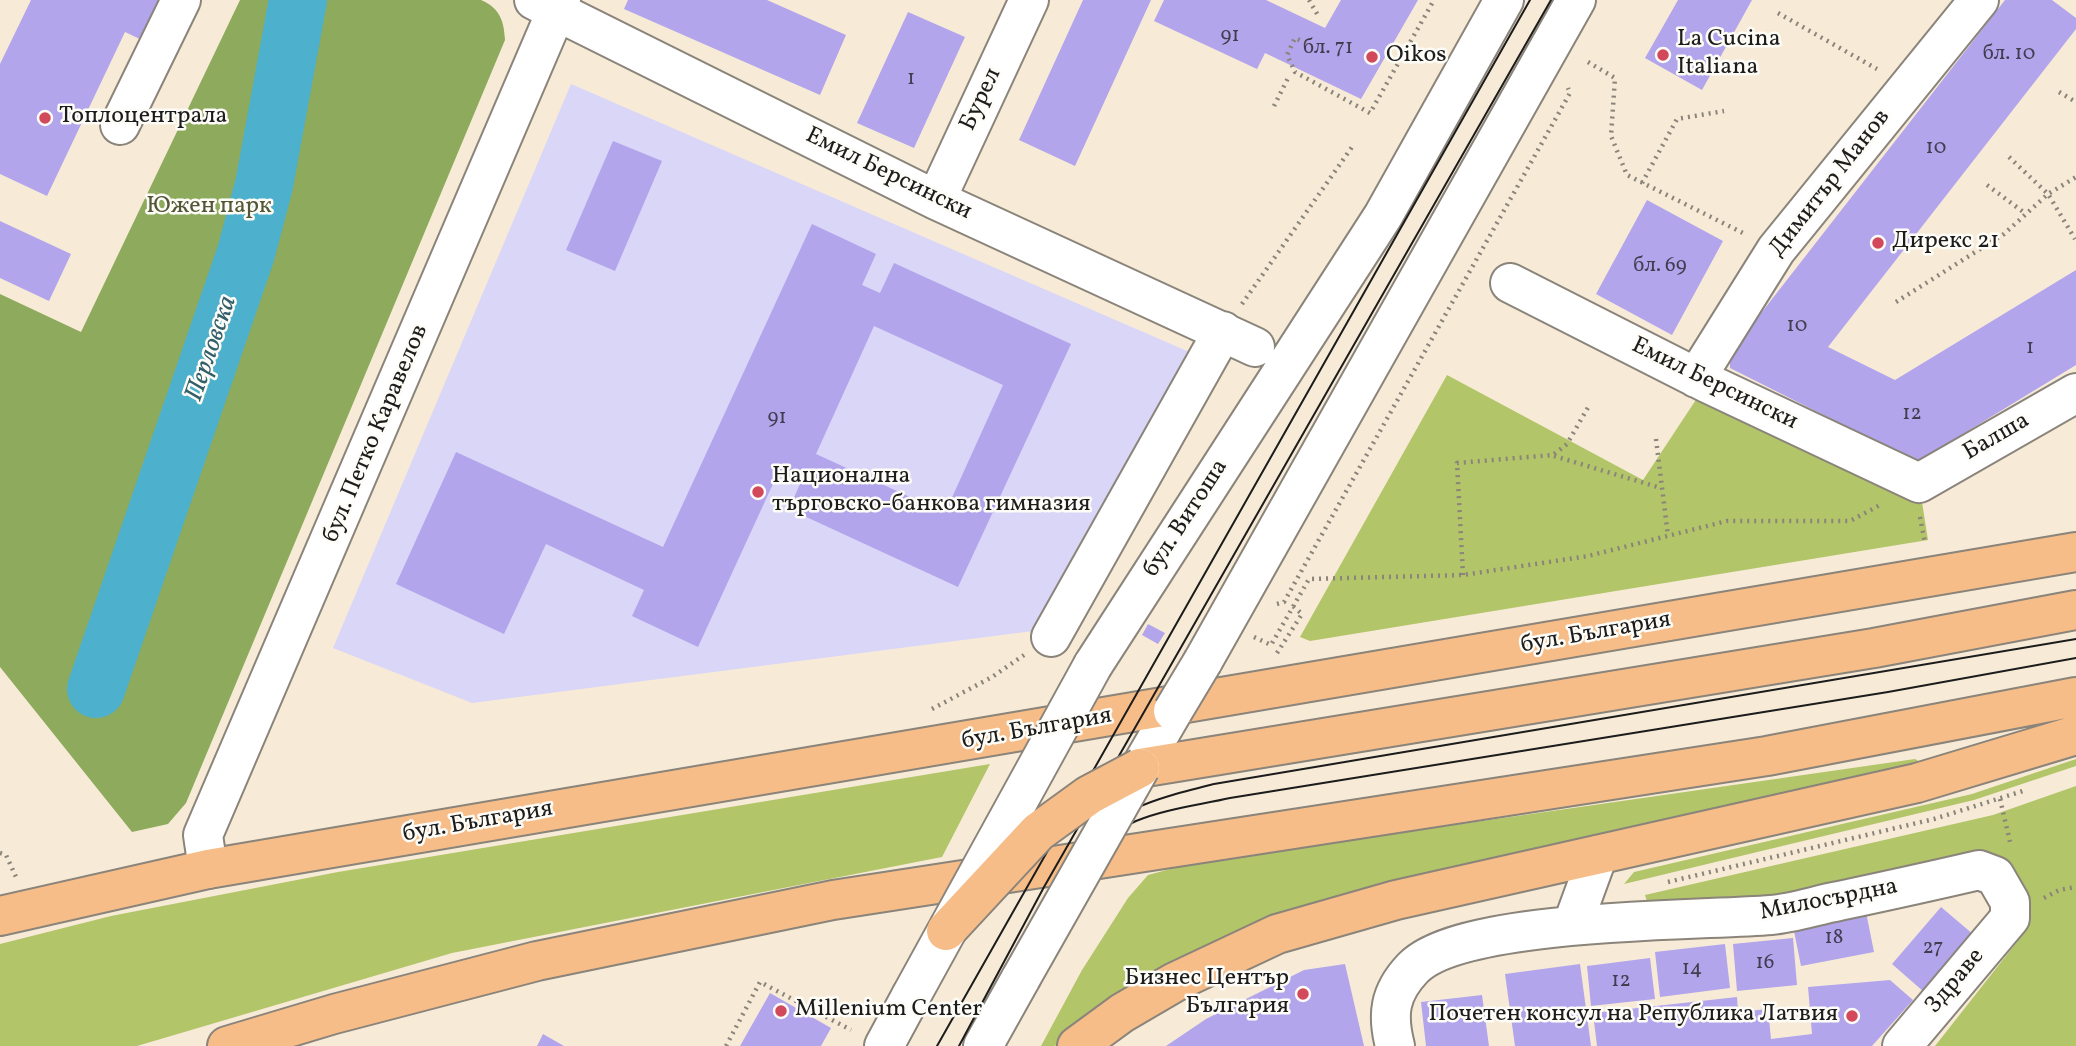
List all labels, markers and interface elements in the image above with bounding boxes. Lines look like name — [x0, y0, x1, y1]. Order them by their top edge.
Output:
house number: 91 — [1220, 24, 1240, 50]
place label: La Cucina Italiana — [1677, 27, 1781, 83]
house number: бл. 71 — [1303, 36, 1353, 62]
house number: бл. 10 — [1983, 42, 2035, 68]
place label: Oikos — [1386, 43, 1447, 71]
marker: La Cucina Italiana — [1655, 47, 1671, 63]
marker: Oikos — [1364, 49, 1380, 65]
street label: Бурел — [955, 64, 1009, 136]
house number: 1 — [907, 67, 915, 93]
place label: Топлоцентрала — [59, 104, 228, 132]
street label: Димитър Манов — [1764, 104, 1898, 264]
marker: Топлоцентрала — [37, 110, 53, 126]
street label: Емил Берсински — [800, 122, 976, 228]
house number: 10 — [1926, 136, 1946, 162]
park label: Южен парк — [146, 194, 272, 222]
place label: Дирекс 21 — [1892, 229, 1999, 257]
marker: Дирекс 21 — [1870, 235, 1886, 251]
house number: бл. 69 — [1633, 254, 1687, 280]
water label: Перловска — [181, 293, 245, 405]
house number: 10 — [1787, 314, 1807, 340]
street label: бул. Петко Каравелов — [318, 321, 436, 547]
street label: Емил Берсински — [1626, 332, 1802, 438]
house number: 1 — [2026, 336, 2034, 362]
house number: 12 — [1902, 402, 1922, 428]
house number: 91 — [767, 406, 787, 432]
street label: Балша — [1959, 408, 2035, 468]
street label: бул. Витоша — [1138, 455, 1236, 583]
place label: Национална търговско-банкова гимназия — [772, 464, 1091, 520]
marker: Национална търговско-банкова гимназия — [750, 484, 766, 500]
street label: бул. България — [1519, 607, 1673, 661]
street label: бул. България — [960, 703, 1114, 757]
street label: бул. България — [401, 796, 555, 850]
street label: Милосърдна — [1758, 874, 1900, 928]
house number: 18 — [1825, 926, 1843, 952]
house number: 27 — [1923, 936, 1943, 962]
street label: Здраве — [1920, 943, 1992, 1021]
house number: 16 — [1756, 951, 1774, 977]
house number: 14 — [1682, 957, 1702, 983]
place label: Бизнес Център България — [1125, 966, 1289, 1022]
house number: 12 — [1611, 969, 1631, 995]
marker: Бизнес Център България — [1295, 986, 1311, 1002]
place label: Millenium Center — [795, 997, 982, 1025]
place label: Почетен консул на Република Латвия — [1428, 1002, 1838, 1030]
marker: Millenium Center — [773, 1003, 789, 1019]
marker: Почетен консул на Република Латвия — [1844, 1008, 1860, 1024]

